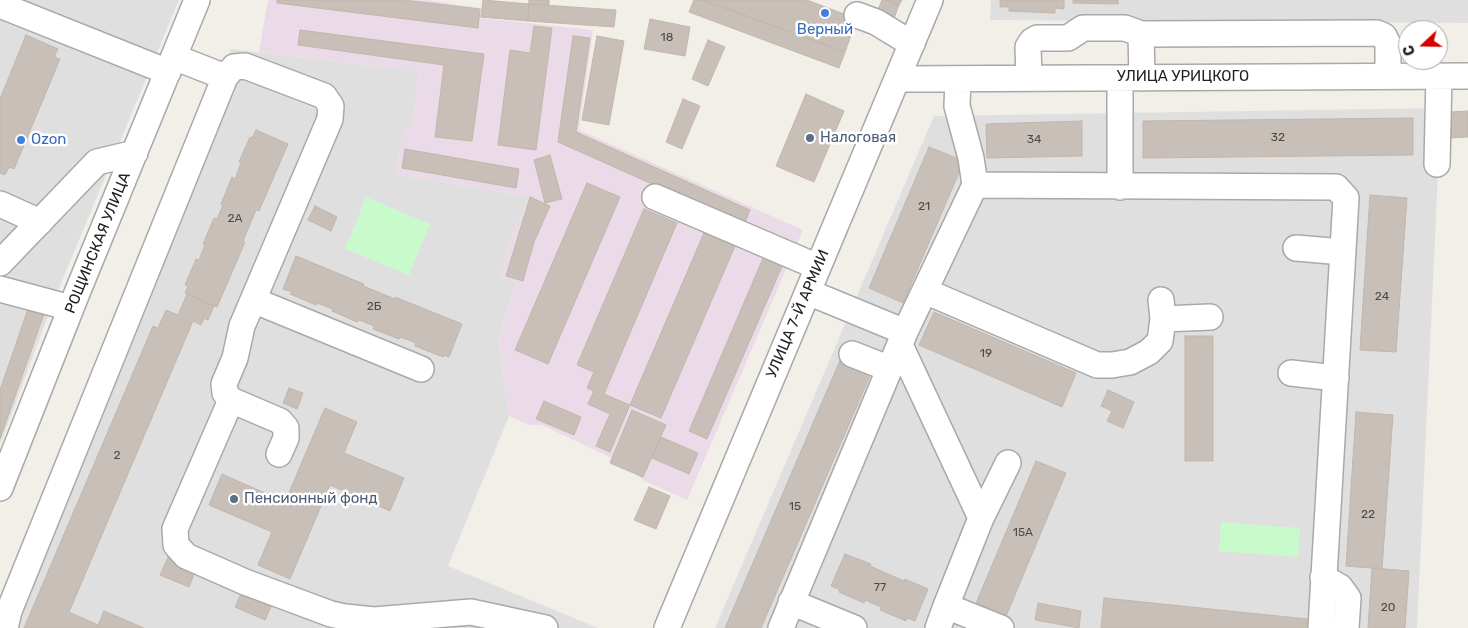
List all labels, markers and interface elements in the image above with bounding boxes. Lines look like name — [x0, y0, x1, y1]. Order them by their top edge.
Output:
marker: Верный — [819, 7, 831, 19]
north arrow — [1398, 20, 1448, 70]
place label: Верный — [797, 21, 853, 39]
house number: 18 — [661, 31, 673, 45]
text: С — [1400, 43, 1419, 58]
street label: УЛИЦА УРИЦКОГО — [1117, 68, 1249, 86]
place label: Налоговая — [820, 129, 896, 147]
place label: Ozon — [31, 131, 66, 149]
house number: 32 — [1271, 131, 1285, 145]
marker: Налоговая — [804, 132, 816, 144]
house number: 34 — [1027, 133, 1041, 147]
marker: Ozon — [15, 134, 27, 146]
street label: РОЩИНСКАЯ УЛИЦА — [61, 170, 135, 316]
house number: 21 — [918, 200, 930, 214]
house number: 2А — [227, 212, 243, 226]
street label: УЛИЦА 7-Й АРМИИ — [763, 247, 833, 381]
house number: 24 — [1375, 290, 1389, 304]
house number: 2Б — [367, 300, 381, 314]
house number: 19 — [980, 347, 992, 361]
house number: 2 — [113, 449, 121, 463]
place label: Пенсионный фонд — [244, 490, 377, 508]
marker: Пенсионный фонд — [228, 493, 240, 505]
house number: 15 — [789, 500, 801, 514]
house number: 22 — [1361, 508, 1375, 522]
house number: 15А — [1013, 526, 1033, 540]
house number: 77 — [874, 581, 886, 595]
house number: 20 — [1381, 601, 1395, 615]

